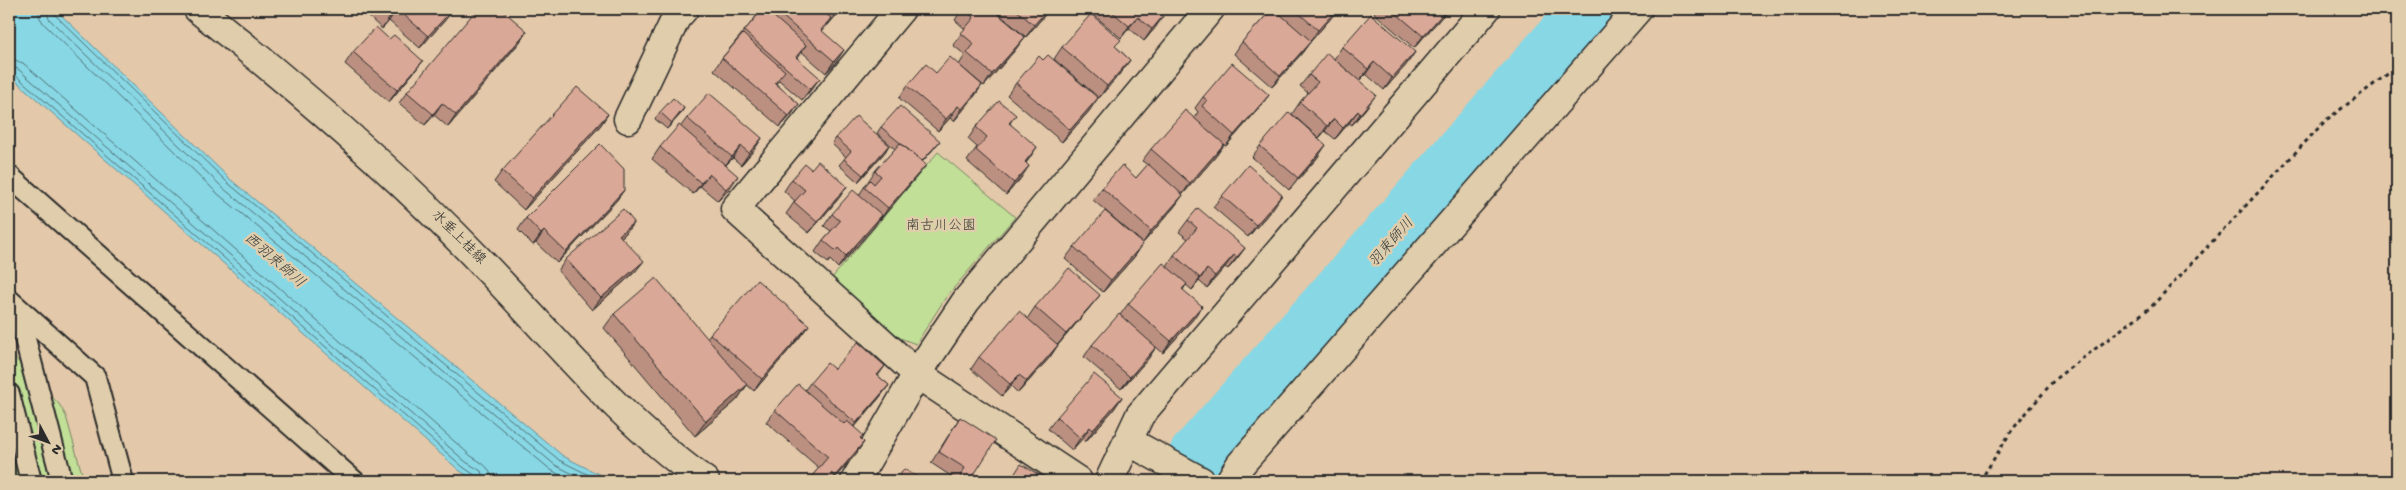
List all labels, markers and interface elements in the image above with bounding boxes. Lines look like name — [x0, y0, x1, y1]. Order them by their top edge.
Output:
street label: 水垂上桂線 — [427, 207, 489, 269]
water label: 羽束師川 — [1365, 214, 1418, 272]
park label: 南古川公園 — [906, 218, 976, 235]
water label: 西羽束師川 — [240, 229, 309, 292]
north arrow — [22, 418, 72, 468]
text: N — [47, 440, 65, 458]

